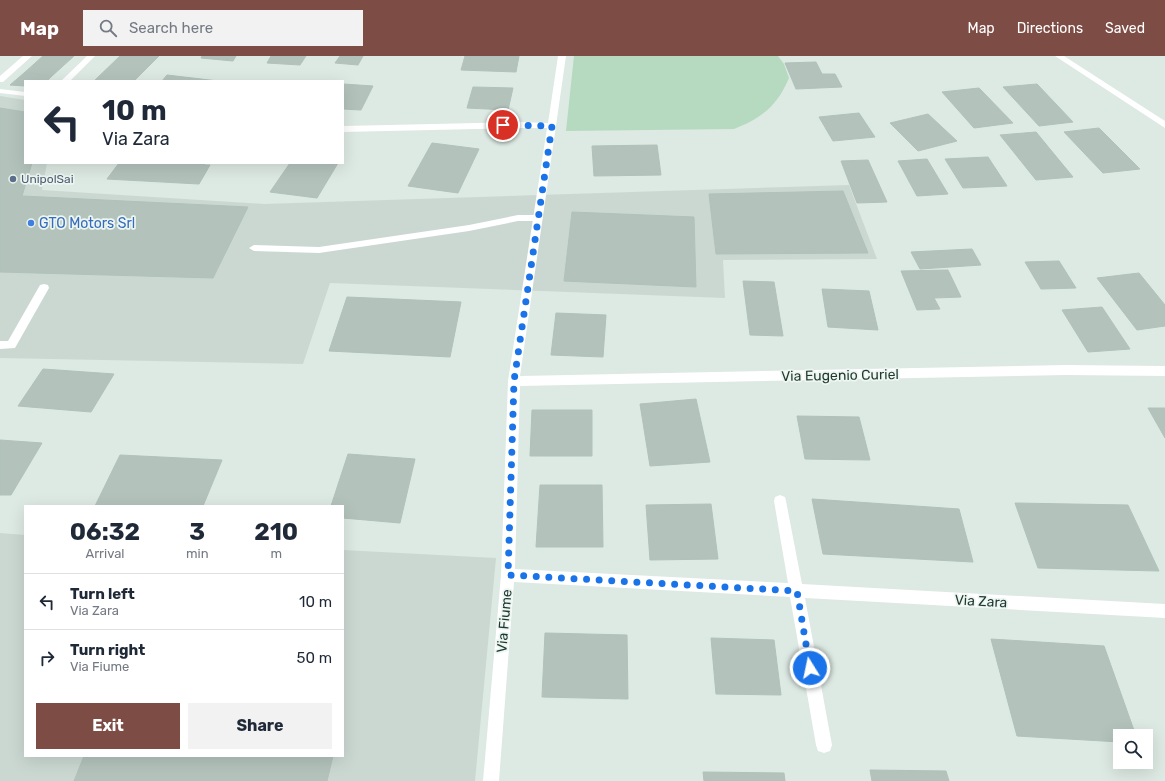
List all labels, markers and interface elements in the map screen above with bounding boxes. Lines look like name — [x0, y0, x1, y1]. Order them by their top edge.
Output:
search box — [83, 10, 363, 46]
text: Map — [20, 17, 59, 40]
icon: search — [97, 17, 119, 39]
text: Search here — [129, 19, 213, 37]
text: Map — [968, 20, 995, 37]
text: Directions — [1017, 20, 1083, 37]
text: Saved — [1105, 20, 1145, 37]
text: 10 m — [102, 94, 167, 127]
icon: left — [36, 96, 88, 148]
pin — [486, 108, 520, 142]
icon: arrive — [492, 114, 514, 136]
text: Via Zara — [102, 128, 170, 150]
place label: UnipolSai — [21, 172, 74, 186]
marker: UnipolSai — [8, 174, 18, 184]
place label: GTO Motors Srl — [39, 215, 135, 232]
marker: GTO Motors Srl — [26, 218, 36, 228]
street label: Via Eugenio Curiel — [781, 366, 899, 385]
text: 06:32 — [70, 518, 140, 546]
text: 3 — [189, 518, 205, 546]
text: 210 — [254, 518, 298, 546]
text: Arrival — [85, 546, 124, 561]
text: min — [186, 546, 209, 561]
text: m — [270, 546, 282, 561]
text: Turn left — [70, 585, 135, 603]
street label: Via Fiume — [493, 588, 516, 654]
icon: left — [36, 591, 58, 613]
street label: Via Zara — [954, 592, 1008, 611]
text: 10 m — [299, 593, 332, 611]
text: Via Zara — [70, 603, 119, 618]
text: Turn right — [70, 641, 145, 659]
icon: right — [36, 647, 58, 669]
position arrow — [789, 647, 831, 689]
text: 50 m — [297, 649, 332, 667]
text: Via Fiume — [70, 659, 129, 674]
button: Exit — [36, 703, 180, 749]
button: Share — [188, 703, 332, 749]
map controls — [1113, 729, 1153, 769]
button: search — [1113, 729, 1153, 769]

